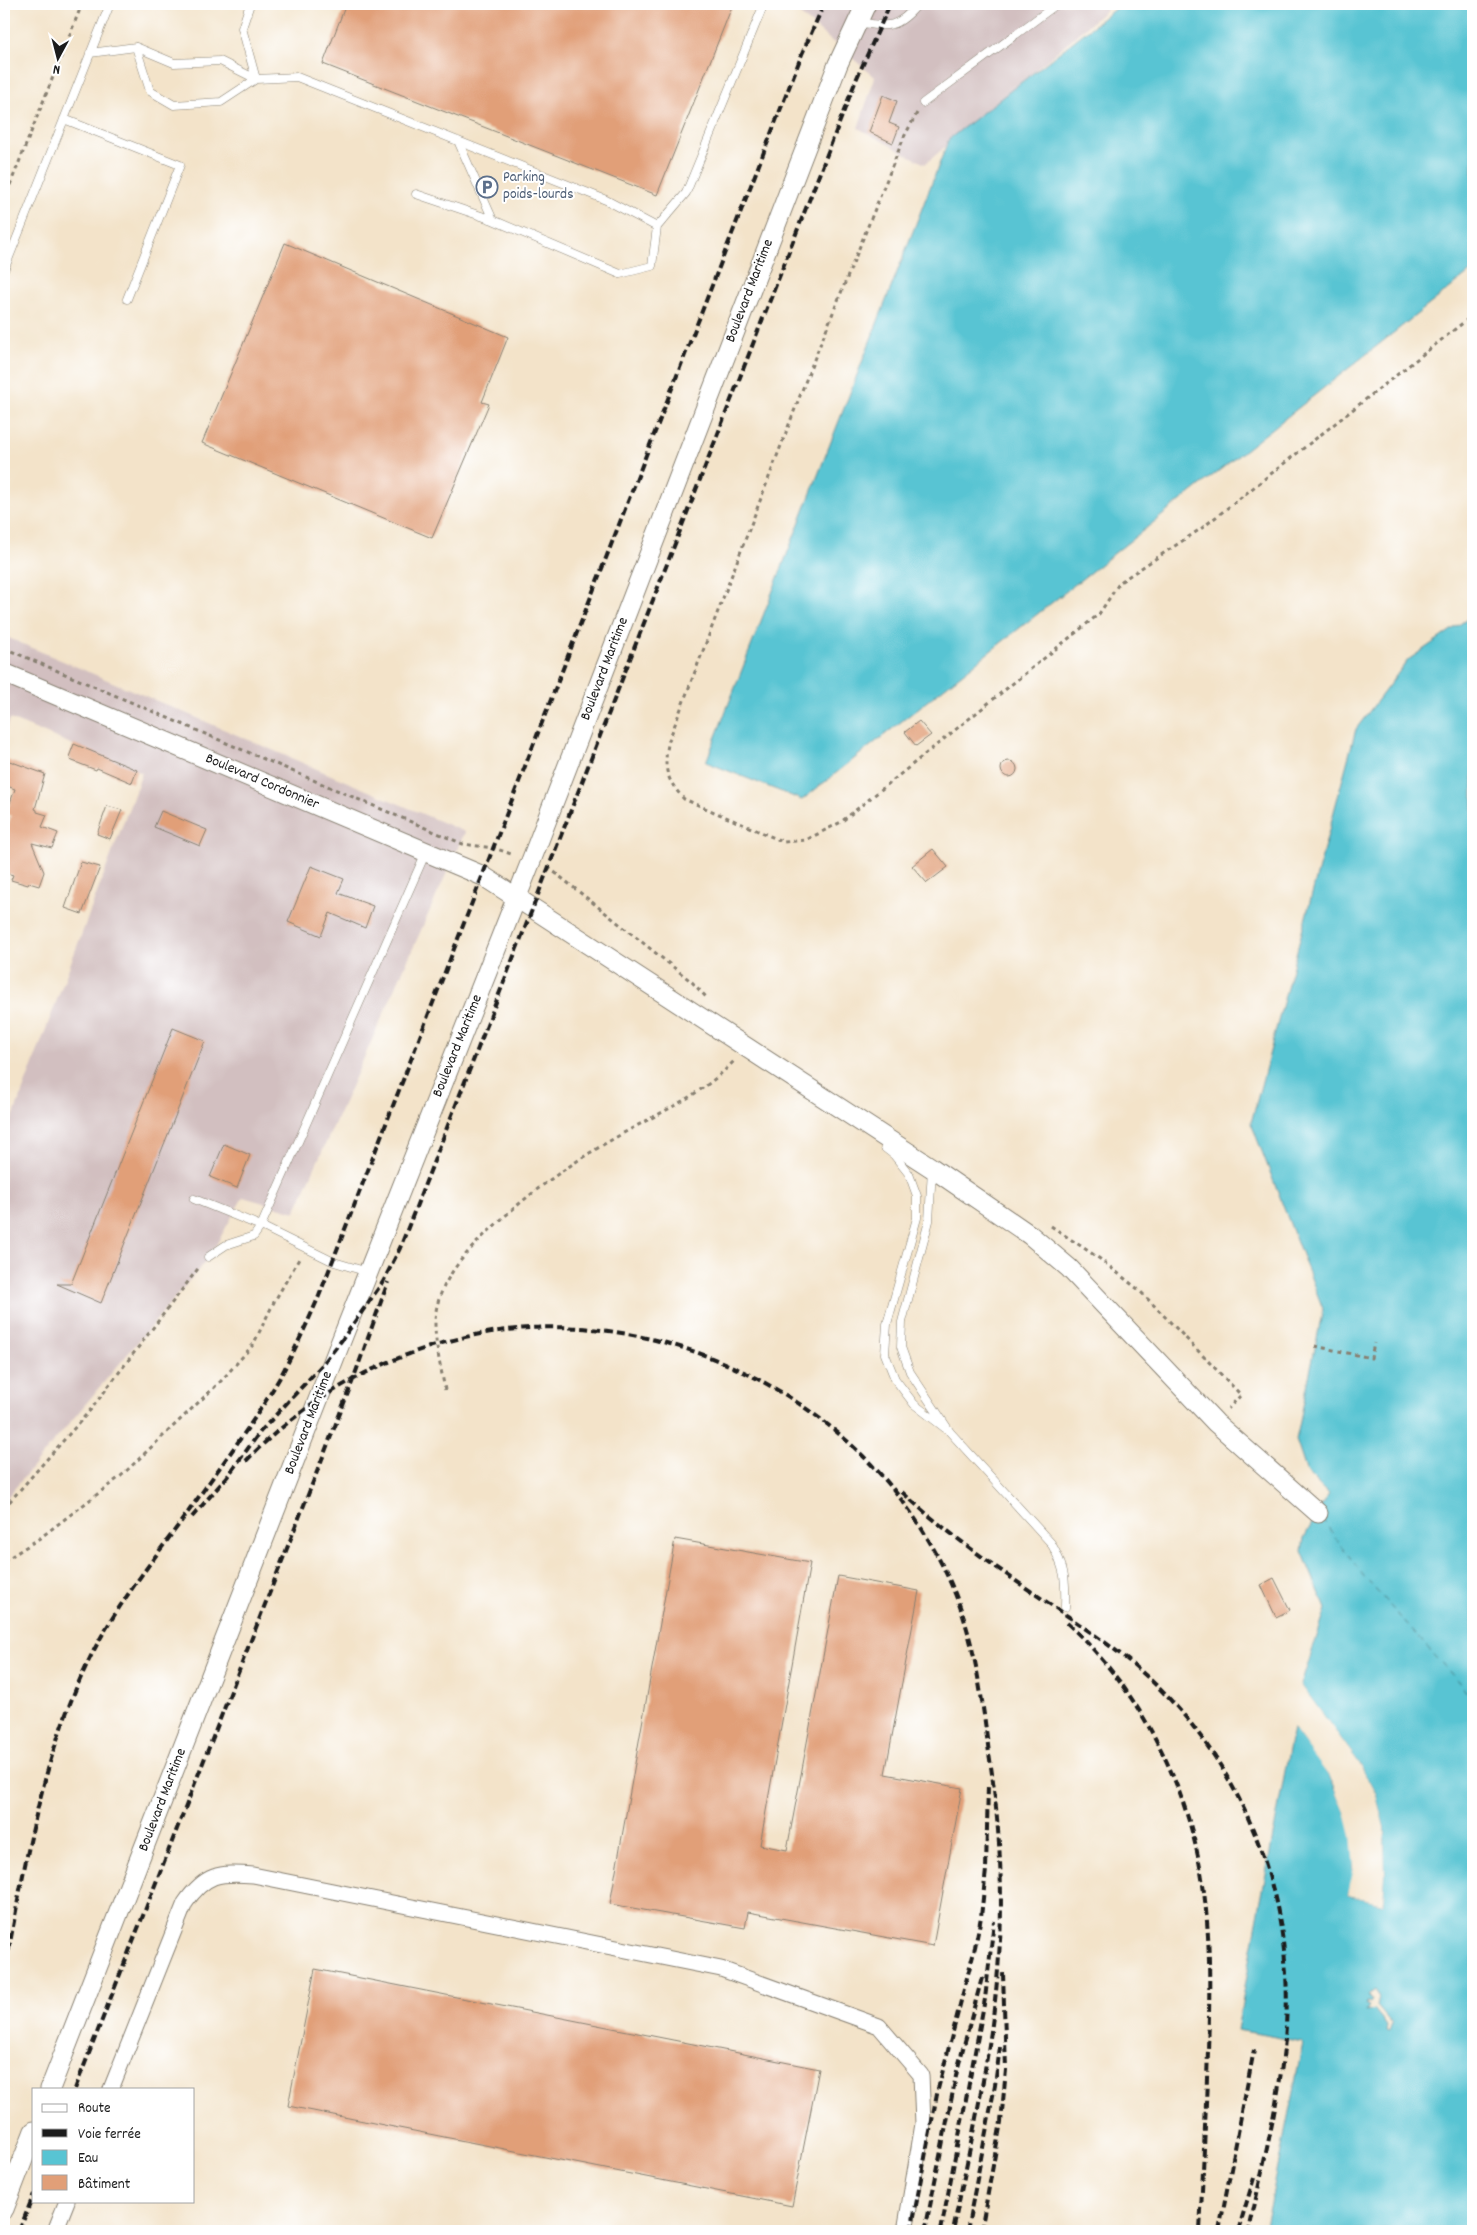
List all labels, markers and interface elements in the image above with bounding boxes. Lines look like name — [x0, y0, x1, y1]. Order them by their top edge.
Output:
north arrow — [32, 32, 82, 82]
text: N — [52, 59, 61, 79]
place label: Parking poids-lourds — [503, 167, 573, 206]
parking icon: Parking poids-lourds — [475, 175, 499, 199]
street label: Boulevard Maritime — [720, 236, 780, 346]
street label: Boulevard Maritime — [575, 614, 635, 724]
street label: Boulevard Cordonnier — [202, 748, 323, 816]
street label: Boulevard Maritime — [427, 991, 489, 1101]
street label: Boulevard Maritime — [279, 1368, 339, 1478]
street label: Boulevard Maritime — [133, 1745, 193, 1855]
legend — [32, 2088, 195, 2202]
text: Route — [78, 2098, 111, 2120]
text: Voie ferrée — [78, 2124, 141, 2146]
text: Eau — [78, 2148, 98, 2170]
text: Bâtiment — [78, 2174, 131, 2196]

